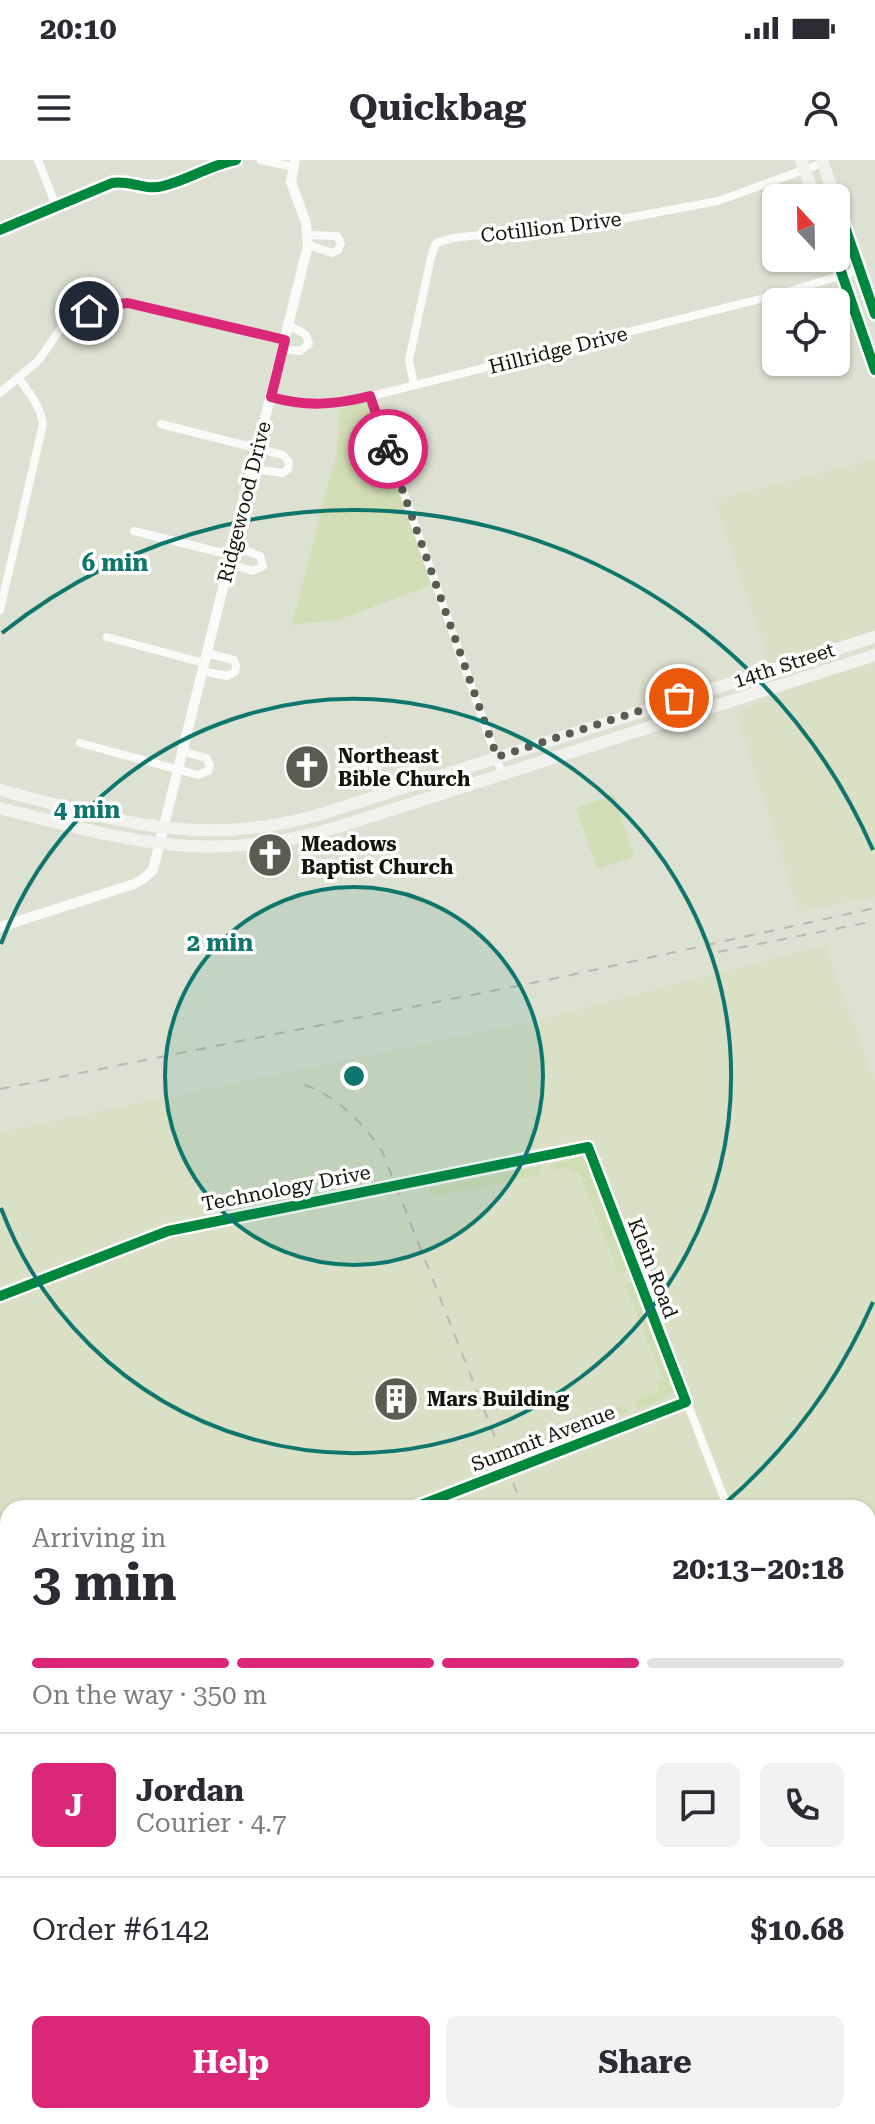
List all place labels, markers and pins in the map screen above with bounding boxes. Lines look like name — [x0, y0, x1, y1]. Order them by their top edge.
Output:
pin — [55, 277, 123, 345]
pin — [645, 664, 713, 732]
church icon: Northeast Bible Church — [283, 743, 331, 791]
place label: Northeast Bible Church — [338, 744, 471, 791]
church icon: Meadows Baptist Church — [246, 831, 294, 879]
place label: Meadows Baptist Church — [301, 832, 454, 879]
centre of rings — [340, 1062, 368, 1090]
building icon: Mars Building — [372, 1375, 420, 1423]
place label: Mars Building — [427, 1387, 570, 1411]

